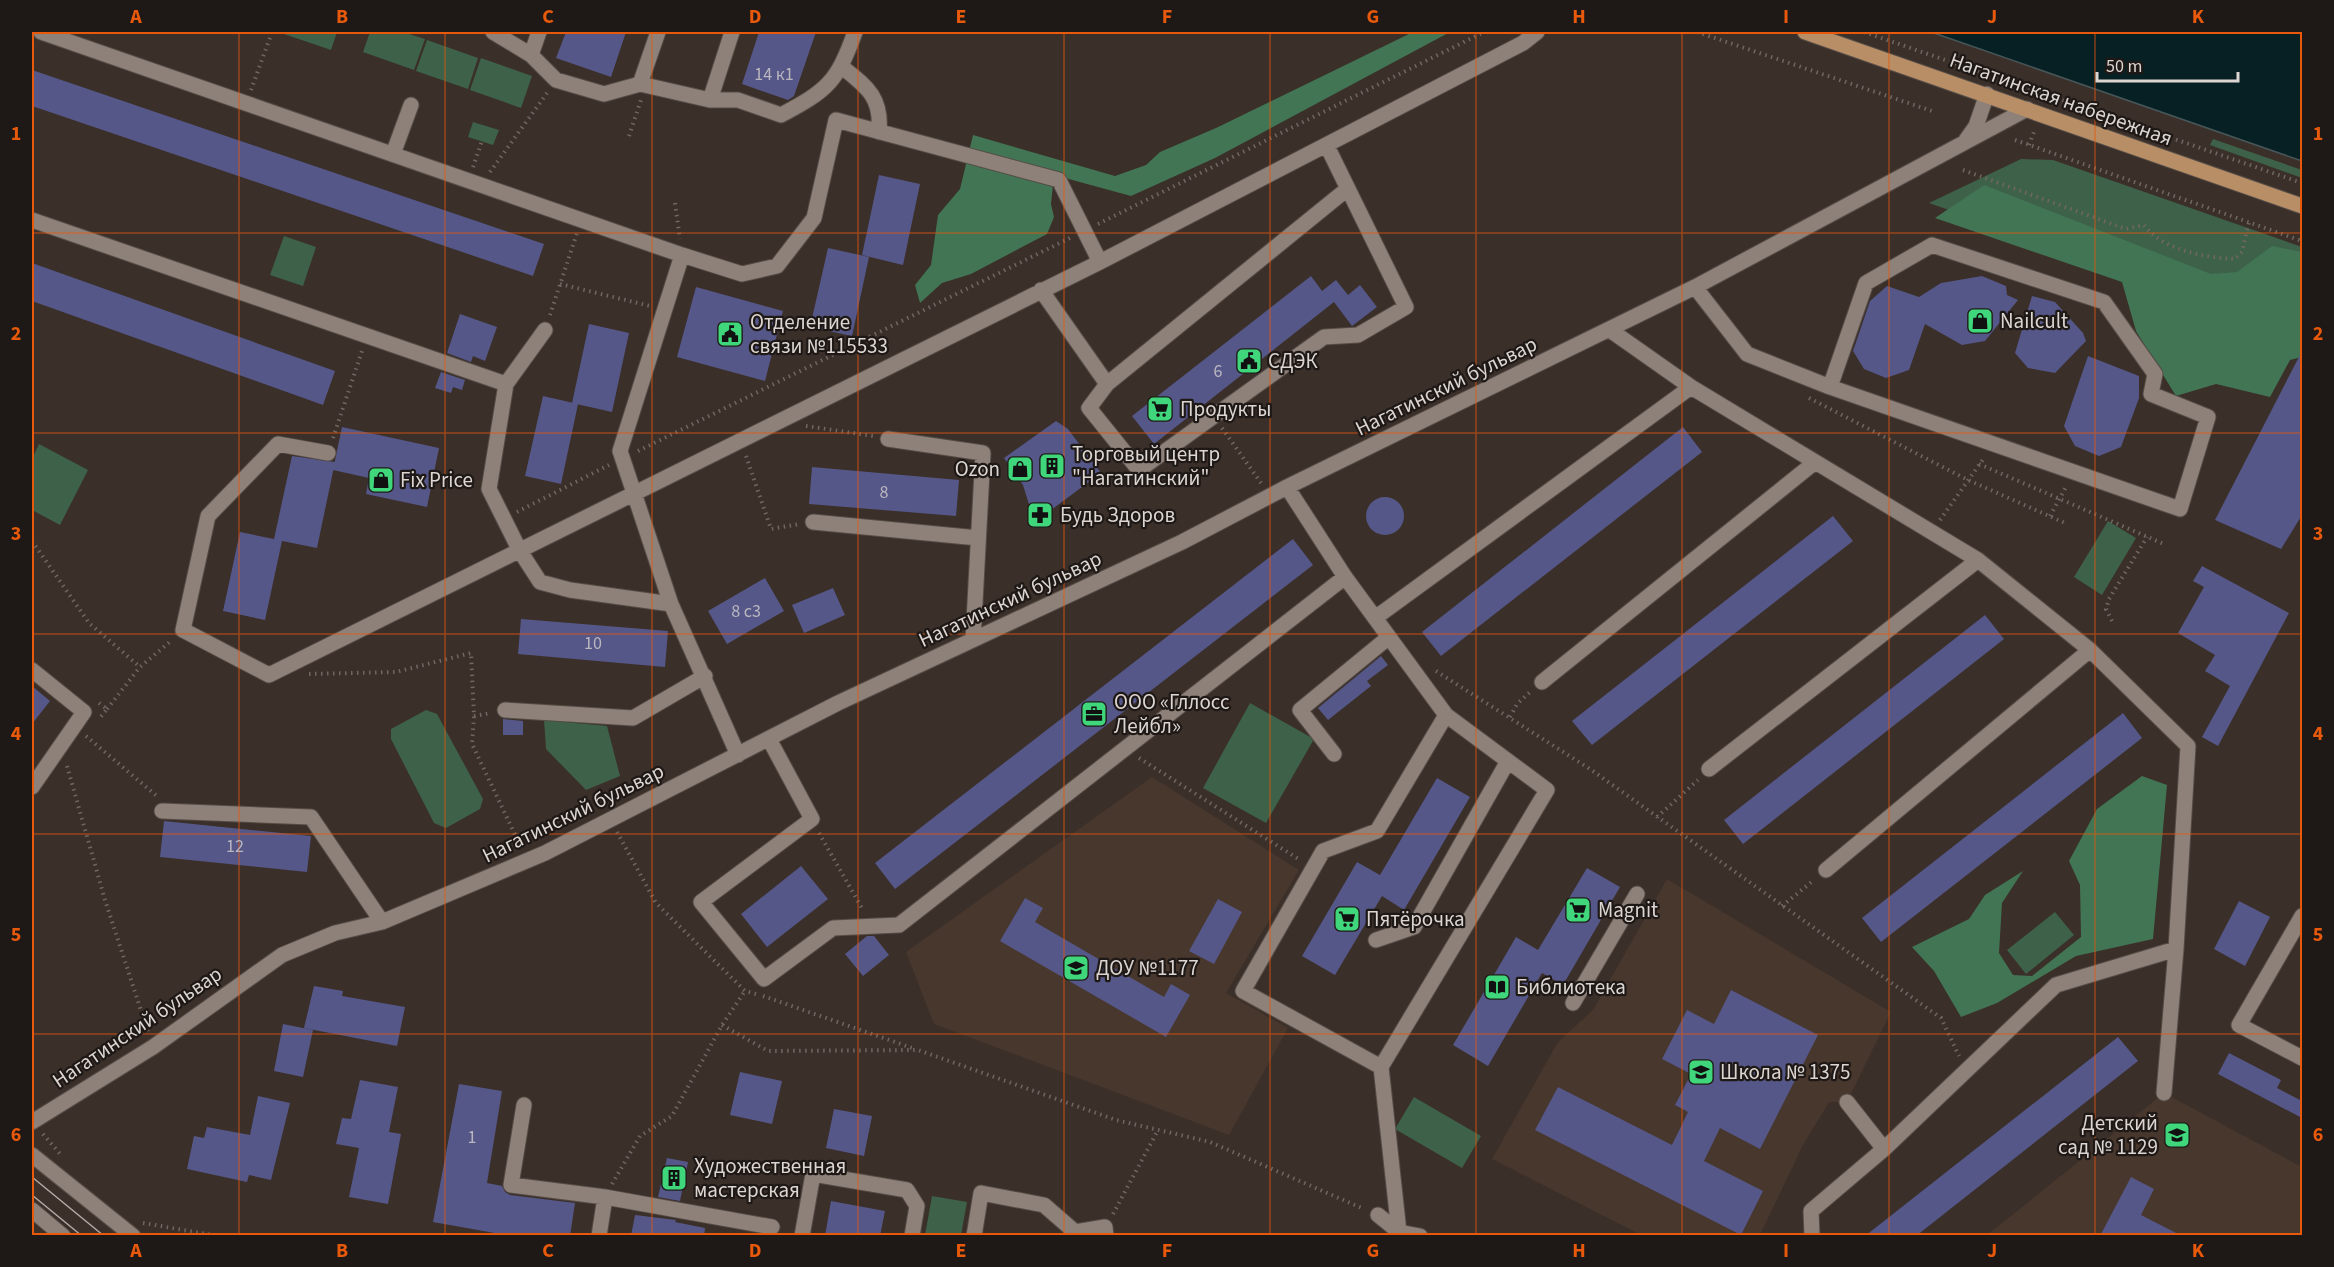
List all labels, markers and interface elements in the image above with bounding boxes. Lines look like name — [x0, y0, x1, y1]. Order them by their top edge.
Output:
text: A — [129, 3, 142, 31]
text: B — [336, 3, 348, 31]
text: C — [542, 3, 554, 31]
text: D — [749, 3, 761, 31]
text: E — [956, 3, 966, 31]
text: F — [1162, 3, 1172, 31]
text: G — [1367, 3, 1379, 31]
text: H — [1572, 3, 1586, 31]
text: I — [1783, 3, 1789, 31]
text: J — [1987, 3, 1997, 31]
text: K — [2192, 3, 2205, 31]
street label: Нагатинская набережная — [1945, 45, 2177, 153]
scale bar — [2097, 45, 2238, 83]
text: 50 m — [2106, 54, 2142, 79]
house number: 14 к1 — [754, 62, 794, 87]
text: 1 — [11, 120, 21, 148]
text: 1 — [2313, 120, 2323, 148]
shop icon: Nailcult — [1965, 306, 1995, 336]
place label: Nailcult — [2000, 306, 2068, 336]
place label: Отделение связи №115533 — [750, 307, 888, 361]
public building icon: Отделение связи №115533 — [715, 319, 745, 349]
text: 2 — [11, 320, 21, 348]
text: 2 — [2313, 320, 2323, 348]
street label: Нагатинский бульвар — [1350, 329, 1542, 443]
public building icon: СДЭК — [1234, 346, 1264, 376]
place label: СДЭК — [1268, 346, 1318, 376]
house number: 6 — [1214, 359, 1223, 384]
supermarket icon: Продукты — [1145, 394, 1175, 424]
place label: Продукты — [1180, 394, 1271, 424]
place label: Торговый центр "Нагатинский" — [1072, 439, 1220, 493]
building icon: Торговый центр "Нагатинский" — [1037, 451, 1067, 481]
place label: Ozon — [955, 454, 1000, 484]
shop icon: Ozon — [1005, 454, 1035, 484]
shop icon: Fix Price — [366, 465, 396, 495]
place label: Fix Price — [400, 465, 473, 495]
house number: 8 — [880, 480, 889, 505]
pharmacy icon: Будь Здоров — [1025, 500, 1055, 530]
place label: Будь Здоров — [1060, 500, 1175, 530]
text: 3 — [11, 520, 21, 548]
text: 3 — [2313, 520, 2323, 548]
street label: Нагатинский бульвар — [913, 543, 1107, 655]
house number: 8 с3 — [731, 599, 761, 624]
house number: 10 — [584, 631, 602, 656]
place label: ООО «Гллосс Лейбл» — [1114, 687, 1230, 741]
office icon: ООО «Гллосс Лейбл» — [1079, 699, 1109, 729]
text: 4 — [11, 720, 22, 748]
text: 4 — [2313, 720, 2324, 748]
street label: Нагатинский бульвар — [477, 756, 669, 870]
house number: 12 — [226, 834, 244, 859]
supermarket icon: Magnit — [1563, 895, 1593, 925]
place label: Magnit — [1598, 895, 1658, 925]
supermarket icon: Пятёрочка — [1332, 904, 1362, 934]
place label: Пятёрочка — [1366, 904, 1465, 934]
text: 5 — [11, 921, 21, 949]
text: 5 — [2313, 921, 2323, 949]
school or university icon: ДОУ №1177 — [1061, 953, 1091, 983]
place label: ДОУ №1177 — [1096, 953, 1199, 983]
street label: Нагатинский бульвар — [46, 959, 228, 1095]
library icon: Библиотека — [1482, 972, 1512, 1002]
place label: Библиотека — [1516, 972, 1626, 1002]
school or university icon: Школа № 1375 — [1686, 1057, 1716, 1087]
place label: Школа № 1375 — [1720, 1057, 1850, 1087]
place label: Детский сад № 1129 — [2058, 1108, 2158, 1162]
school or university icon: Детский сад № 1129 — [2162, 1120, 2192, 1150]
text: 6 — [11, 1121, 21, 1149]
text: 6 — [2313, 1121, 2323, 1149]
house number: 1 — [468, 1125, 476, 1150]
place label: Художественная мастерская — [694, 1151, 846, 1205]
building icon: Художественная мастерская — [659, 1163, 689, 1193]
text: A — [129, 1237, 142, 1265]
text: B — [336, 1237, 348, 1265]
text: C — [542, 1237, 554, 1265]
text: D — [749, 1237, 761, 1265]
text: E — [956, 1237, 966, 1265]
text: F — [1162, 1237, 1172, 1265]
text: G — [1367, 1237, 1379, 1265]
text: H — [1572, 1237, 1586, 1265]
text: I — [1783, 1237, 1789, 1265]
text: J — [1987, 1237, 1997, 1265]
text: K — [2192, 1237, 2205, 1265]

